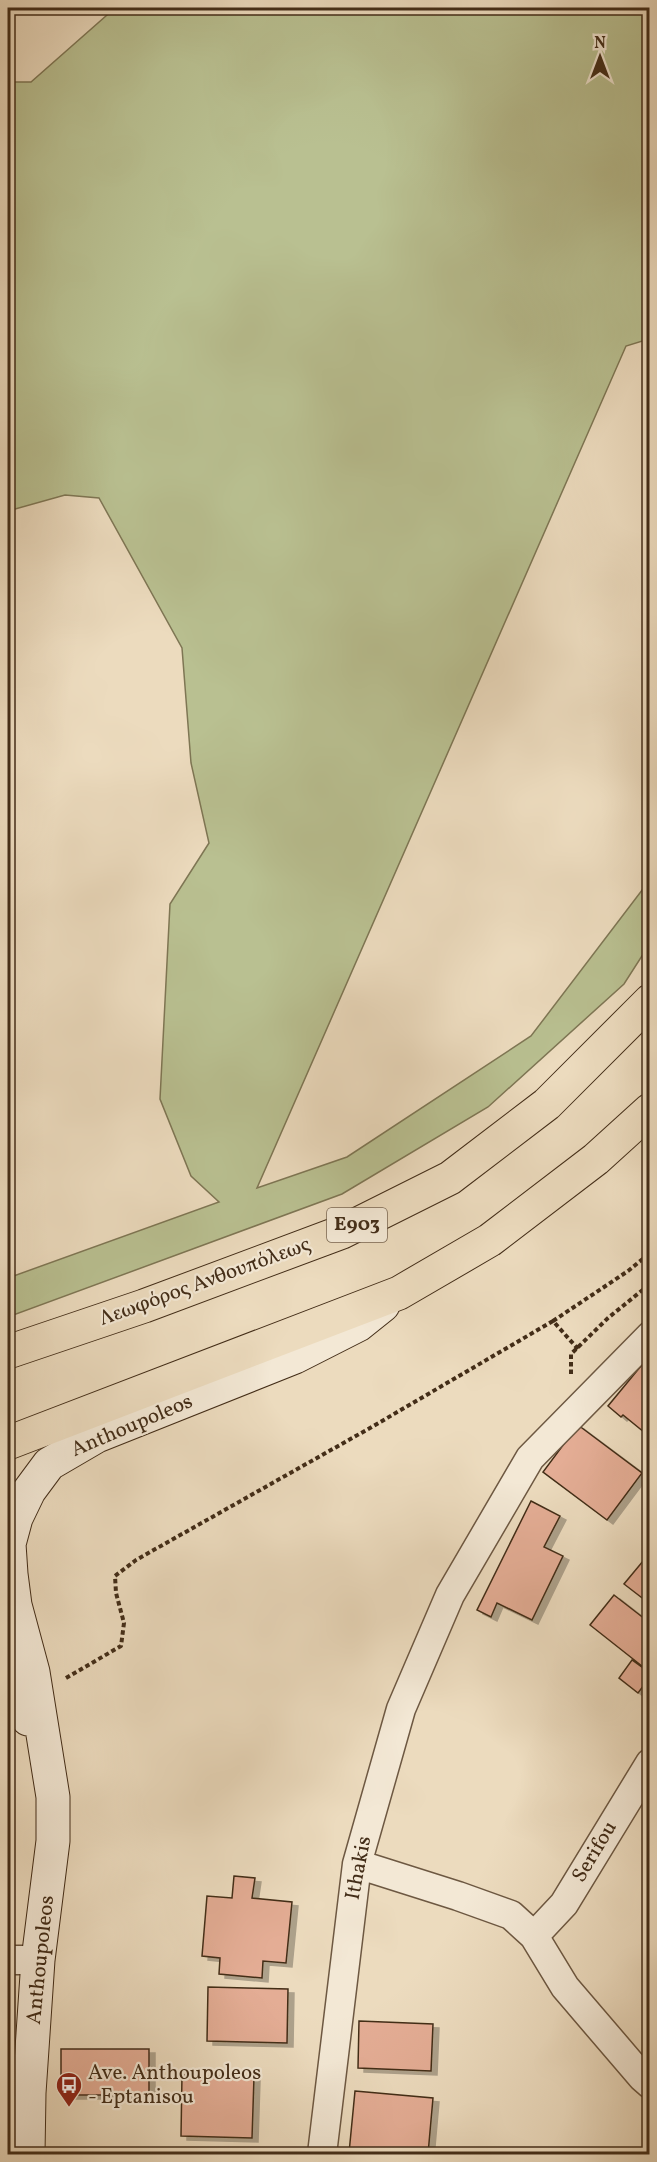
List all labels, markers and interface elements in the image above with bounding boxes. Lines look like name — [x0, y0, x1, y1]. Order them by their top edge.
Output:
north arrow — [570, 27, 630, 87]
text: N — [594, 33, 606, 55]
road number: E903 — [327, 1208, 387, 1242]
street label: Λεωφόρος Ανθουπόλεως — [95, 1230, 315, 1334]
street label: Anthoupoleos — [67, 1387, 197, 1465]
street label: Serifou — [565, 1816, 625, 1888]
street label: Ithakis — [339, 1834, 379, 1902]
street label: Anthoupoleos — [20, 1894, 62, 2026]
place label: Ave. Anthoupoleos - Eptanisou — [88, 2059, 261, 2112]
bus stop icon: Ave. Anthoupoleos - Eptanisou — [54, 2070, 84, 2108]

